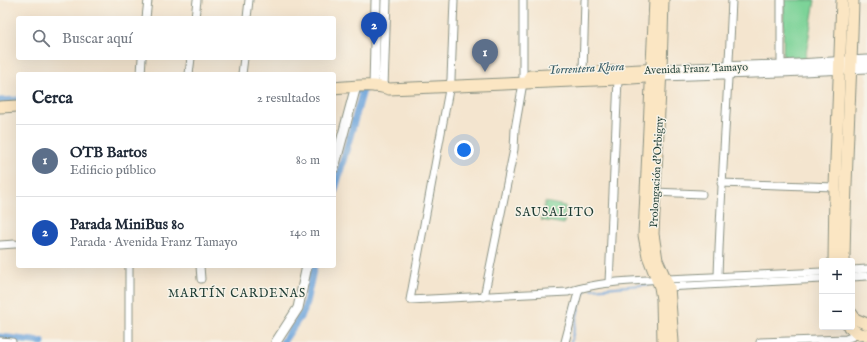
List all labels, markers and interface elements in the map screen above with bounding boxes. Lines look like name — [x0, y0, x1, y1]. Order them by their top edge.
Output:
pin: 2 — [361, 12, 387, 45]
search box — [16, 16, 336, 60]
icon: search — [30, 27, 52, 49]
text: Buscar aquí — [62, 29, 132, 48]
pin: 1 — [472, 39, 498, 72]
water label: Torrentera Khora — [547, 59, 625, 78]
street label: Avenida Franz Tamayo — [643, 60, 748, 78]
text: Cerca — [32, 88, 73, 109]
text: 2 resultados — [257, 90, 320, 107]
street label: Prolongación d'Orbigny — [647, 115, 667, 228]
your location — [454, 140, 474, 160]
text: OTB Bartos — [70, 143, 147, 162]
text: 1 — [43, 152, 47, 169]
text: 80 m — [296, 152, 320, 169]
text: Edificio público — [70, 162, 156, 179]
district label: SAUSALITO — [515, 205, 595, 220]
text: Parada MiniBus 80 — [70, 215, 184, 234]
text: 2 — [42, 224, 48, 241]
text: 140 m — [290, 224, 320, 241]
text: Parada · Avenida Franz Tamayo — [70, 234, 238, 251]
map controls — [819, 258, 855, 330]
button: + — [819, 258, 855, 294]
district label: MARTÍN CARDENAS — [168, 285, 306, 301]
button: − — [819, 294, 855, 330]

